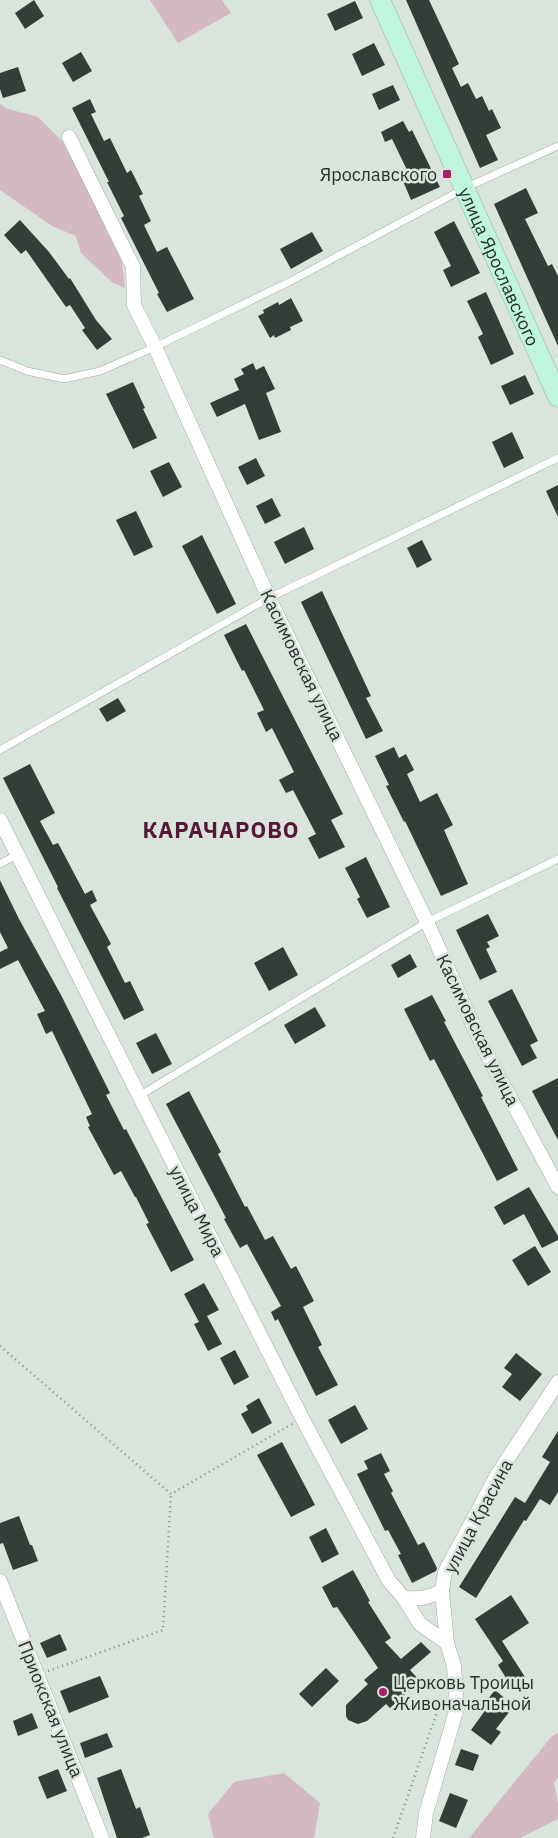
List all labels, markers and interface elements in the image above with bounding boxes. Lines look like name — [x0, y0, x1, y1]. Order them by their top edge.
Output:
place label: Ярославского — [320, 163, 437, 186]
marker: Ярославского — [441, 168, 453, 180]
street label: улица Ярославского — [454, 183, 545, 349]
street label: Касимовская улица — [255, 585, 349, 745]
district label: КАРАЧАРОВО — [142, 815, 300, 844]
street label: Касимовская улица — [431, 950, 525, 1110]
street label: улица Мира — [164, 1162, 230, 1261]
street label: улица Красина — [438, 1455, 518, 1577]
street label: Приокская улица — [13, 1637, 89, 1781]
place label: Церковь Троицы Живоначальной — [393, 1671, 534, 1715]
marker: Церковь Троицы Живоначальной — [377, 1686, 389, 1698]

